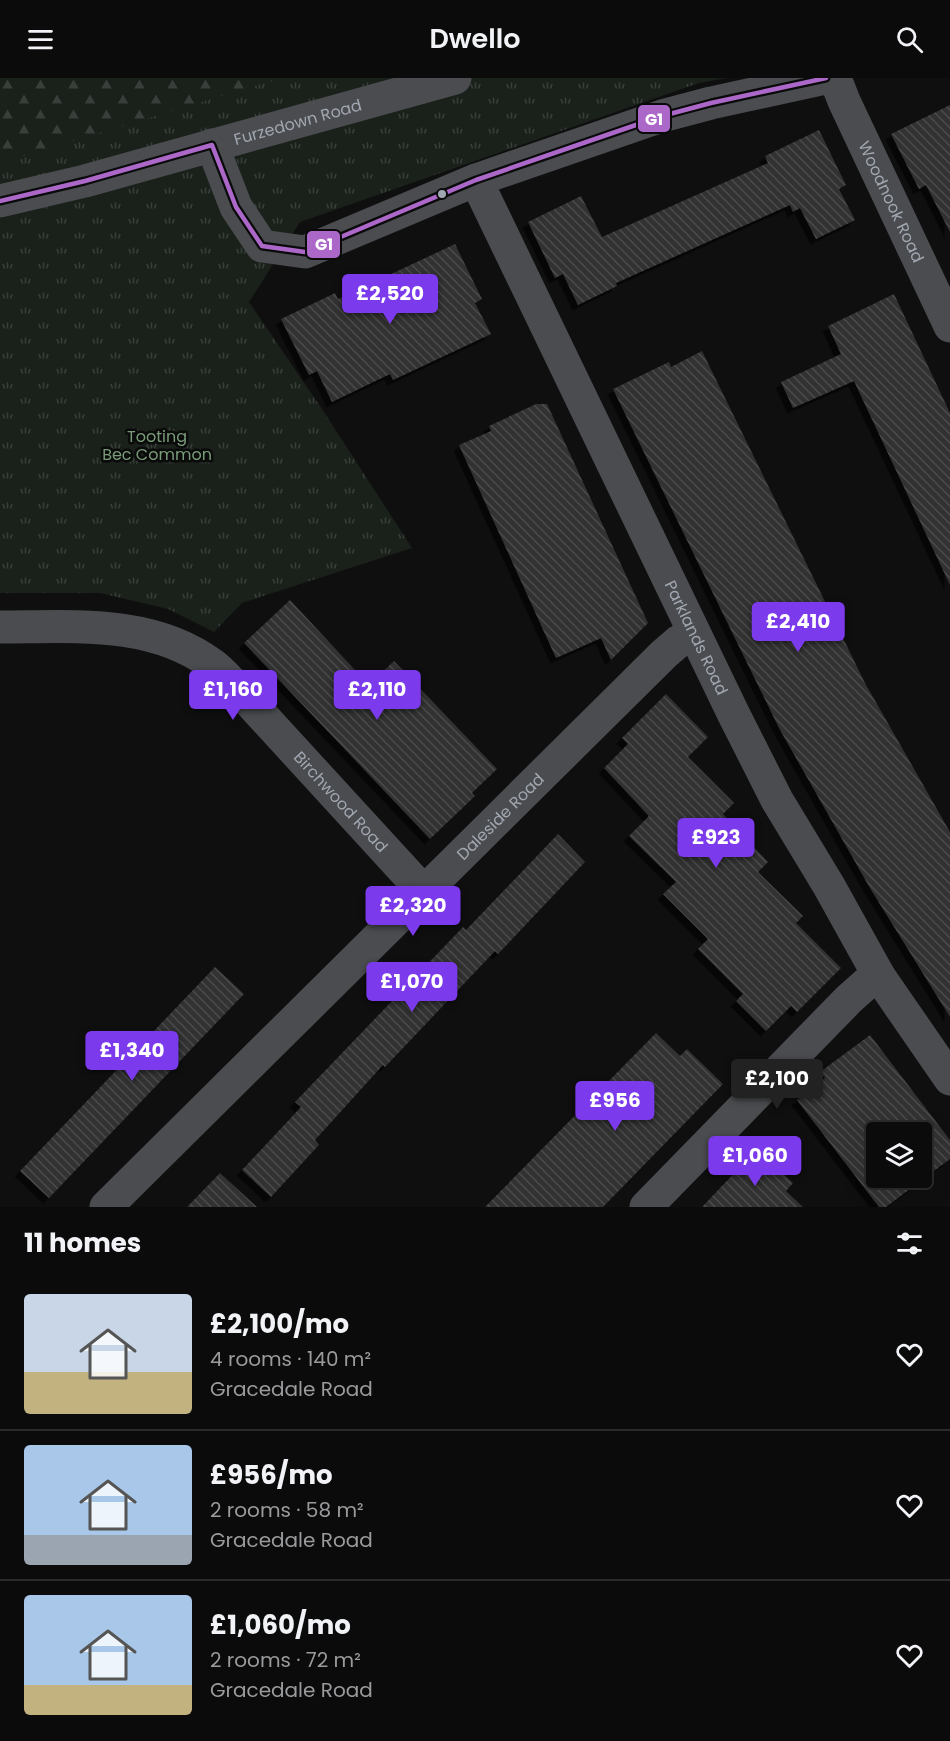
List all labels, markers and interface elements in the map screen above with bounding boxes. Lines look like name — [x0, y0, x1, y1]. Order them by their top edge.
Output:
text: Dwello — [429, 20, 521, 57]
icon: menu — [24, 23, 57, 56]
icon: search — [893, 23, 926, 56]
street label: Furzedown Road — [231, 93, 364, 151]
line badge: G1 — [637, 104, 671, 133]
text: G1 — [645, 108, 663, 131]
street label: Woodnook Road — [853, 137, 930, 266]
unlabelled marker — [436, 188, 448, 200]
line badge: G1 — [306, 230, 341, 259]
text: G1 — [315, 233, 333, 256]
pin: £2,520 — [341, 274, 439, 325]
text: £2,520 — [356, 279, 424, 307]
park label: Tooting Bec Common — [102, 425, 212, 466]
street label: Parklands Road — [659, 577, 734, 699]
pin: £2,410 — [749, 602, 847, 653]
text: £2,410 — [766, 607, 830, 635]
pin: £1,160 — [184, 670, 282, 721]
pin: £2,110 — [328, 670, 426, 721]
text: £1,160 — [203, 675, 263, 703]
text: £2,110 — [348, 675, 406, 703]
street label: Birchwood Road — [289, 746, 393, 857]
street label: Daleside Road — [451, 768, 549, 865]
pin: £923 — [680, 818, 752, 869]
text: £923 — [691, 823, 741, 851]
pin: £2,320 — [364, 886, 462, 937]
text: £2,320 — [380, 891, 446, 919]
pin: £1,070 — [363, 962, 461, 1013]
text: £1,070 — [380, 967, 444, 995]
pin: £1,340 — [83, 1031, 181, 1082]
text: £1,340 — [99, 1036, 165, 1064]
pin: £2,100 — [728, 1059, 826, 1110]
text: £2,100 — [745, 1064, 809, 1092]
pin: £956 — [579, 1081, 651, 1132]
text: £956 — [589, 1086, 641, 1114]
map controls — [866, 1122, 932, 1188]
button: layers — [866, 1122, 932, 1188]
pin: £1,060 — [706, 1136, 804, 1187]
text: £1,060 — [722, 1141, 788, 1169]
text: 11 homes — [24, 1225, 141, 1261]
icon: filters — [893, 1227, 926, 1260]
text: £2,100/mo — [210, 1306, 349, 1342]
icon: home — [72, 1318, 144, 1390]
icon: heart — [893, 1338, 926, 1371]
text: 4 rooms · 140 m² — [210, 1345, 371, 1373]
text: Gracedale Road — [210, 1375, 373, 1403]
text: £956/mo — [210, 1457, 333, 1493]
icon: home — [72, 1469, 144, 1541]
icon: heart — [893, 1489, 926, 1522]
text: 2 rooms · 58 m² — [210, 1496, 364, 1524]
text: Gracedale Road — [210, 1526, 373, 1554]
text: £1,060/mo — [210, 1607, 351, 1643]
icon: home — [72, 1619, 144, 1691]
icon: heart — [893, 1639, 926, 1672]
text: 2 rooms · 72 m² — [210, 1646, 361, 1674]
text: Gracedale Road — [210, 1676, 373, 1704]

